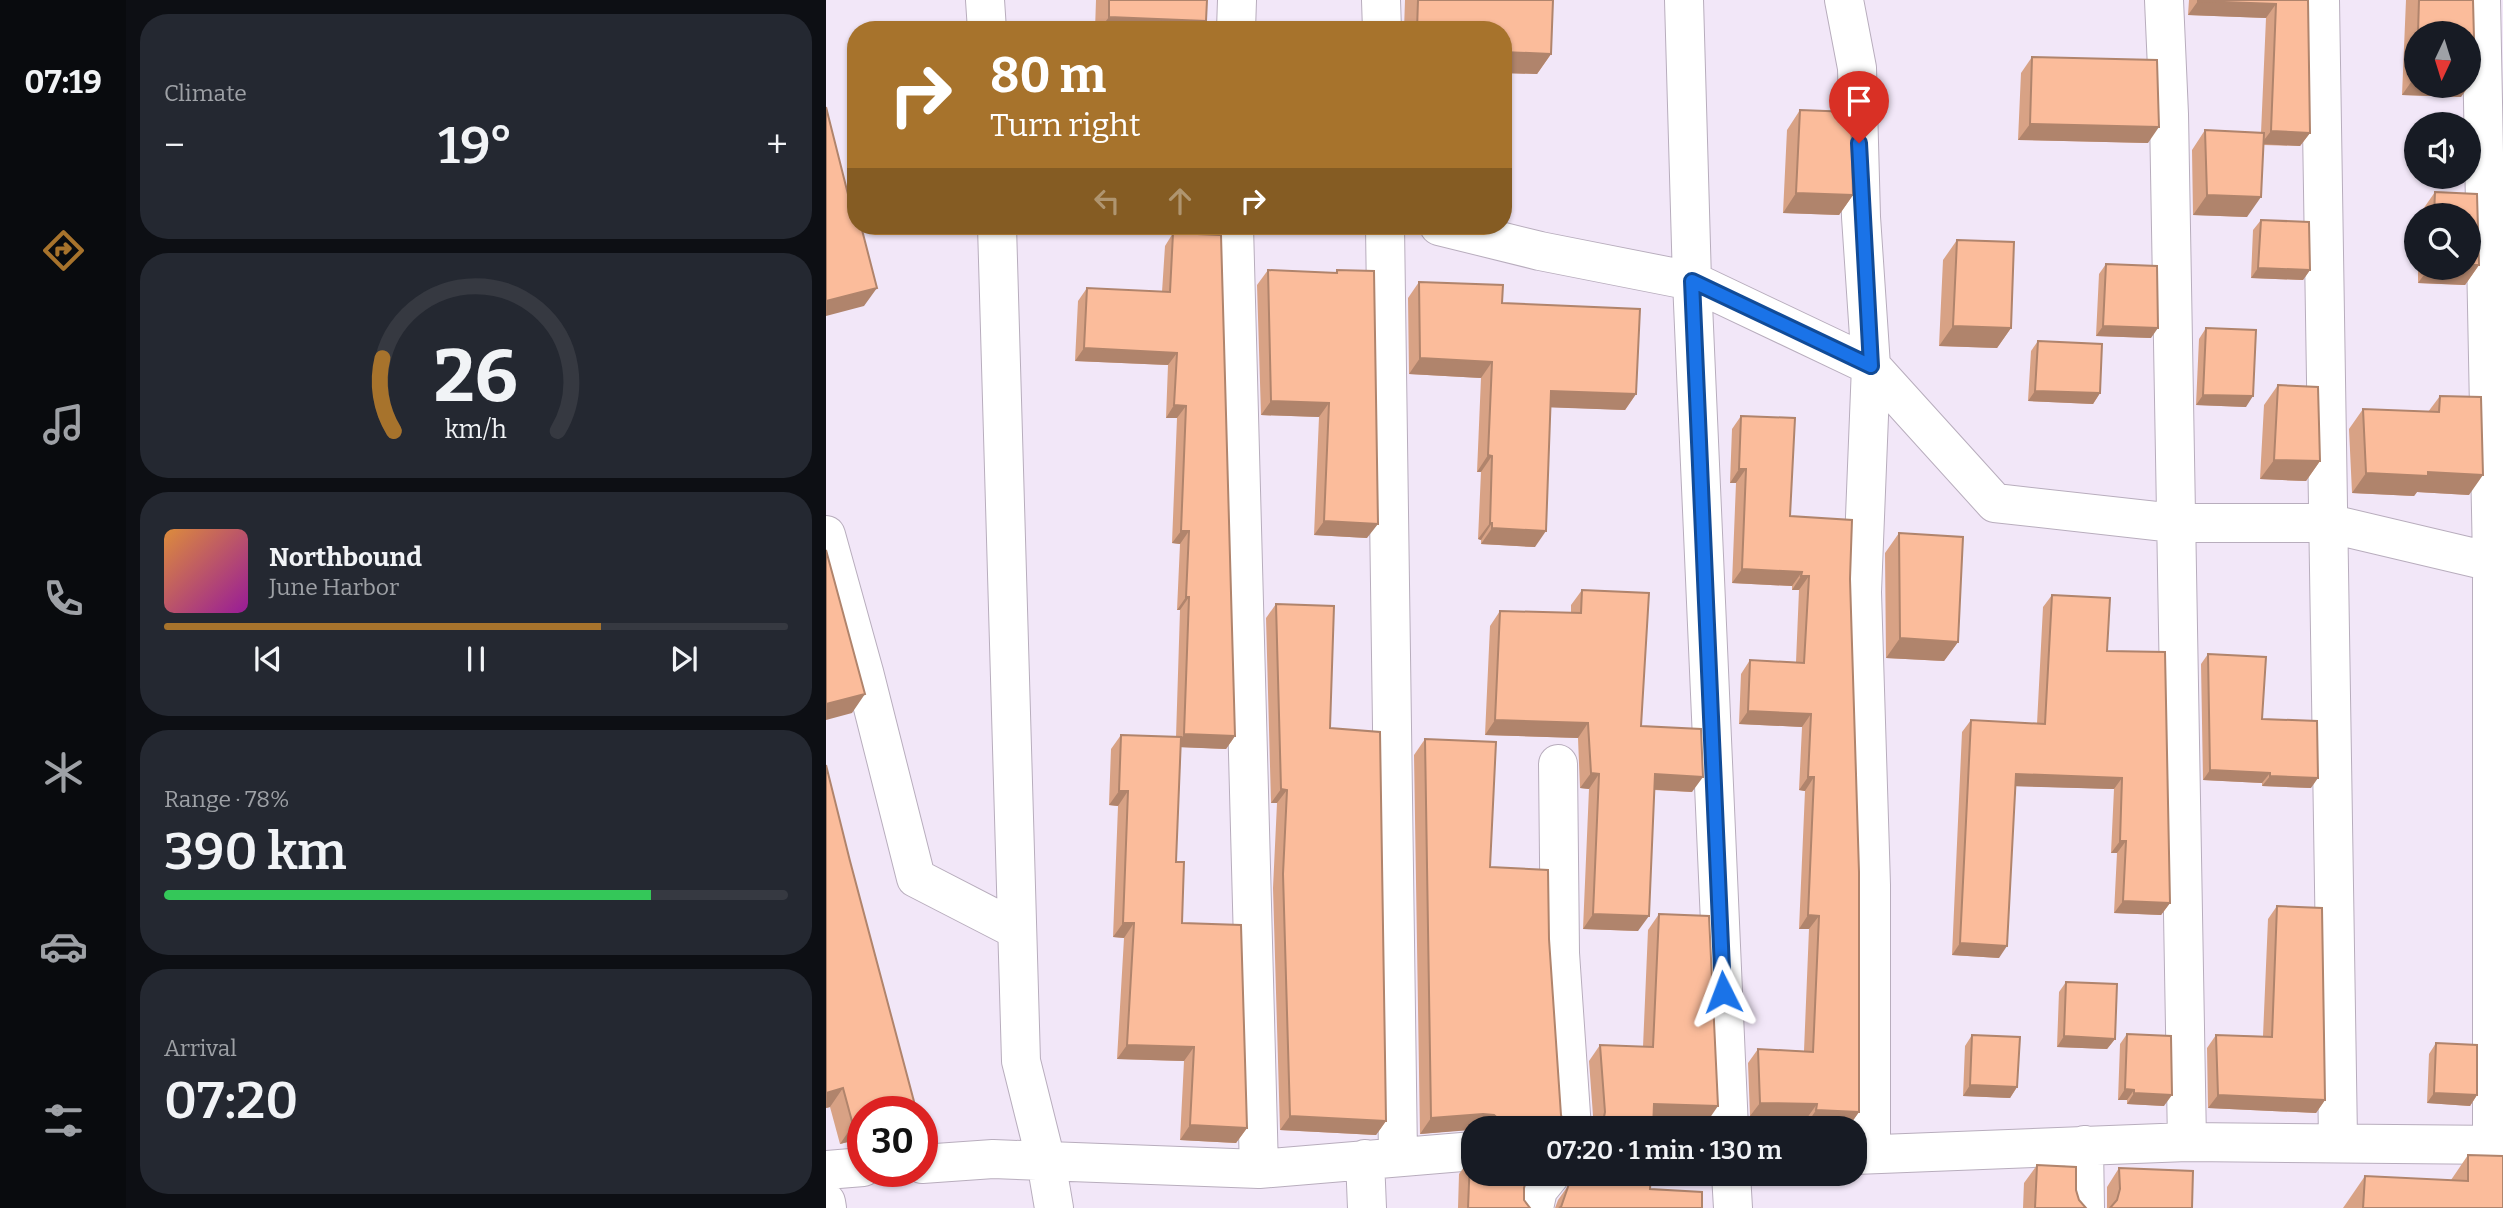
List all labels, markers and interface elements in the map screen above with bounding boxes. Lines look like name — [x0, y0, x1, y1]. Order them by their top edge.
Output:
north arrow — [2404, 21, 2482, 98]
map controls — [2404, 21, 2481, 280]
text: 80 m — [990, 46, 1106, 105]
icon: right — [875, 49, 966, 140]
text: 07:19 — [24, 63, 102, 101]
pin — [1829, 71, 1889, 143]
text: Climate — [164, 79, 247, 107]
icon: arrive — [1840, 82, 1878, 120]
text: Turn right — [990, 106, 1141, 144]
button: sound — [2404, 112, 2481, 189]
text: 19° — [438, 114, 513, 177]
text: − — [164, 122, 185, 168]
text: + — [766, 122, 788, 168]
icon: left — [1088, 182, 1126, 220]
icon: ahead — [1161, 182, 1199, 220]
icon: right — [1234, 182, 1272, 220]
button: search — [2404, 203, 2481, 280]
icon: directions — [39, 226, 88, 275]
text: 26 — [434, 334, 518, 421]
icon: music — [39, 400, 88, 449]
text: km/h — [445, 415, 507, 445]
text: Northbound — [269, 542, 422, 573]
text: June Harbor — [269, 573, 399, 601]
icon: phone — [39, 574, 88, 623]
icon: previous — [249, 640, 287, 678]
icon: pause — [457, 640, 495, 678]
icon: next — [665, 640, 703, 678]
icon: climate — [39, 748, 88, 797]
text: Range · 78% — [164, 785, 290, 813]
text: 390 km — [164, 820, 347, 883]
icon: car — [39, 922, 88, 971]
position arrow — [1686, 955, 1760, 1029]
text: Arrival — [164, 1034, 237, 1062]
text: 07:20 — [164, 1069, 298, 1132]
icon: filters — [39, 1096, 88, 1145]
speed limit sign: 30 — [847, 1096, 938, 1187]
text: 07:20 · 1 min · 130 m — [1546, 1135, 1782, 1166]

